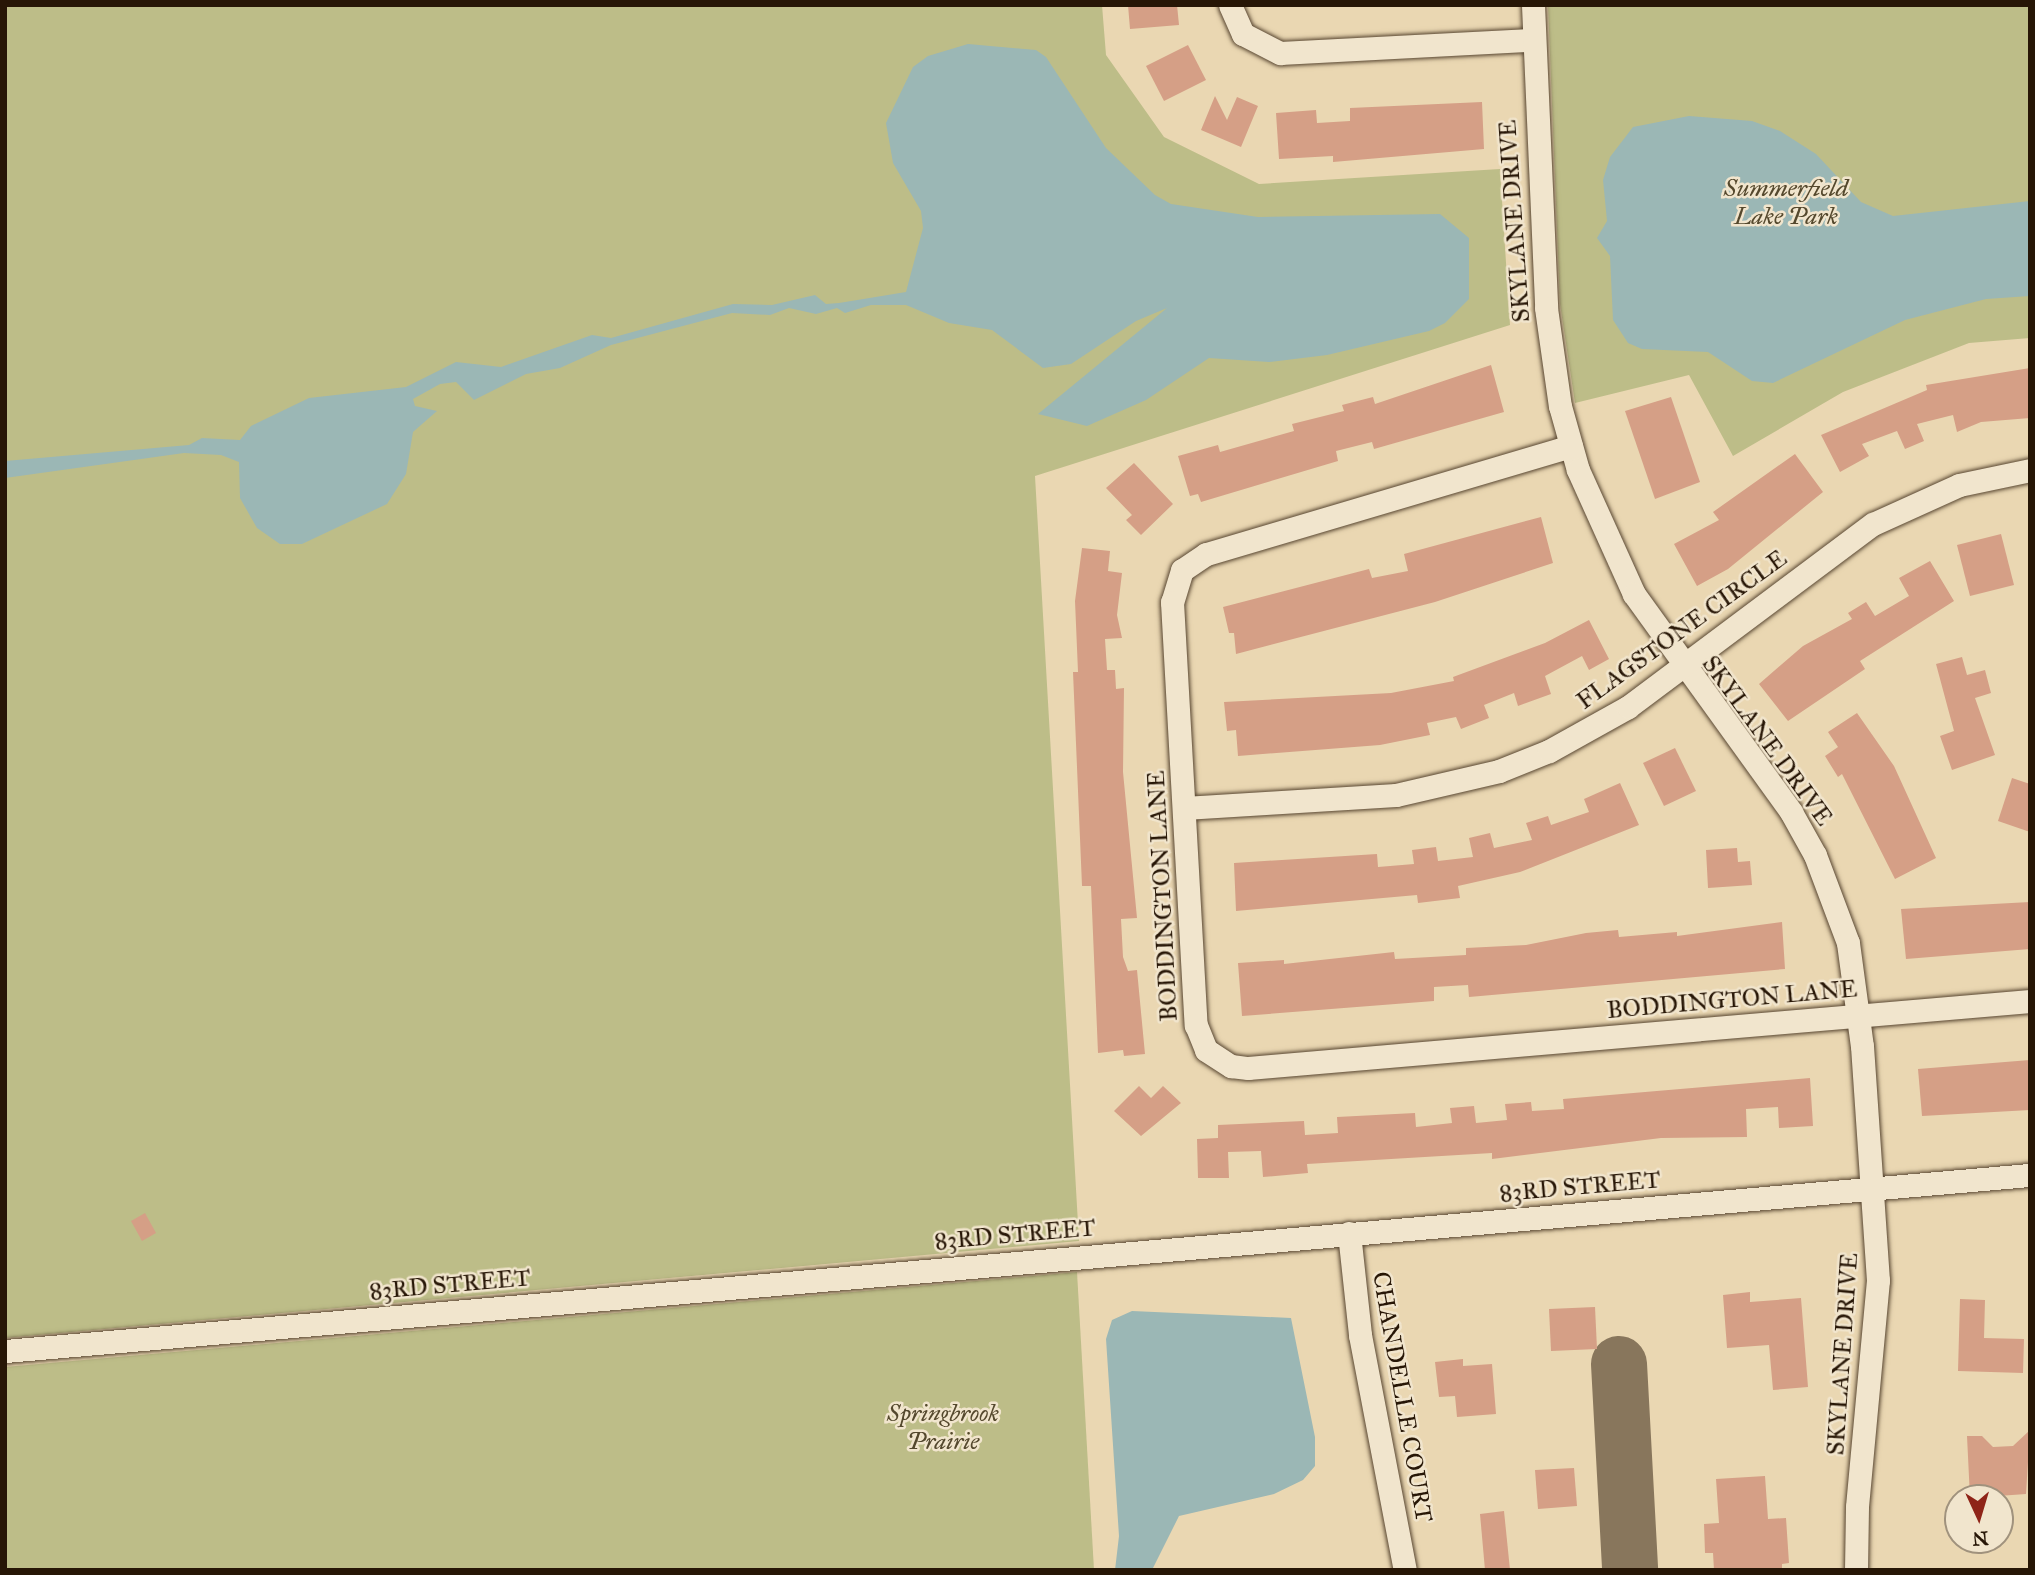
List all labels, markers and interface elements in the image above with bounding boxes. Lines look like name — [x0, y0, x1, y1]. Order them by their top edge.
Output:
street label: SKYLANE DRIVE — [1494, 119, 1536, 323]
park label: Summerfield Lake Park — [1724, 175, 1848, 231]
street label: FLAGSTONE CIRCLE — [1571, 544, 1793, 716]
street label: SKYLANE DRIVE — [1696, 650, 1838, 832]
street label: BODDINGTON LANE — [1142, 770, 1184, 1022]
street label: BODDINGTON LANE — [1606, 975, 1858, 1025]
street label: 83RD STREET — [1498, 1166, 1662, 1208]
street label: 83RD STREET — [933, 1214, 1097, 1256]
street label: SKYLANE DRIVE — [1822, 1252, 1864, 1456]
street label: 83RD STREET — [368, 1264, 532, 1306]
street label: CHANDELLE COURT — [1366, 1270, 1438, 1524]
park label: Springbrook Prairie — [887, 1400, 999, 1456]
north arrow — [1944, 1484, 2014, 1554]
text: N — [1972, 1526, 1989, 1550]

